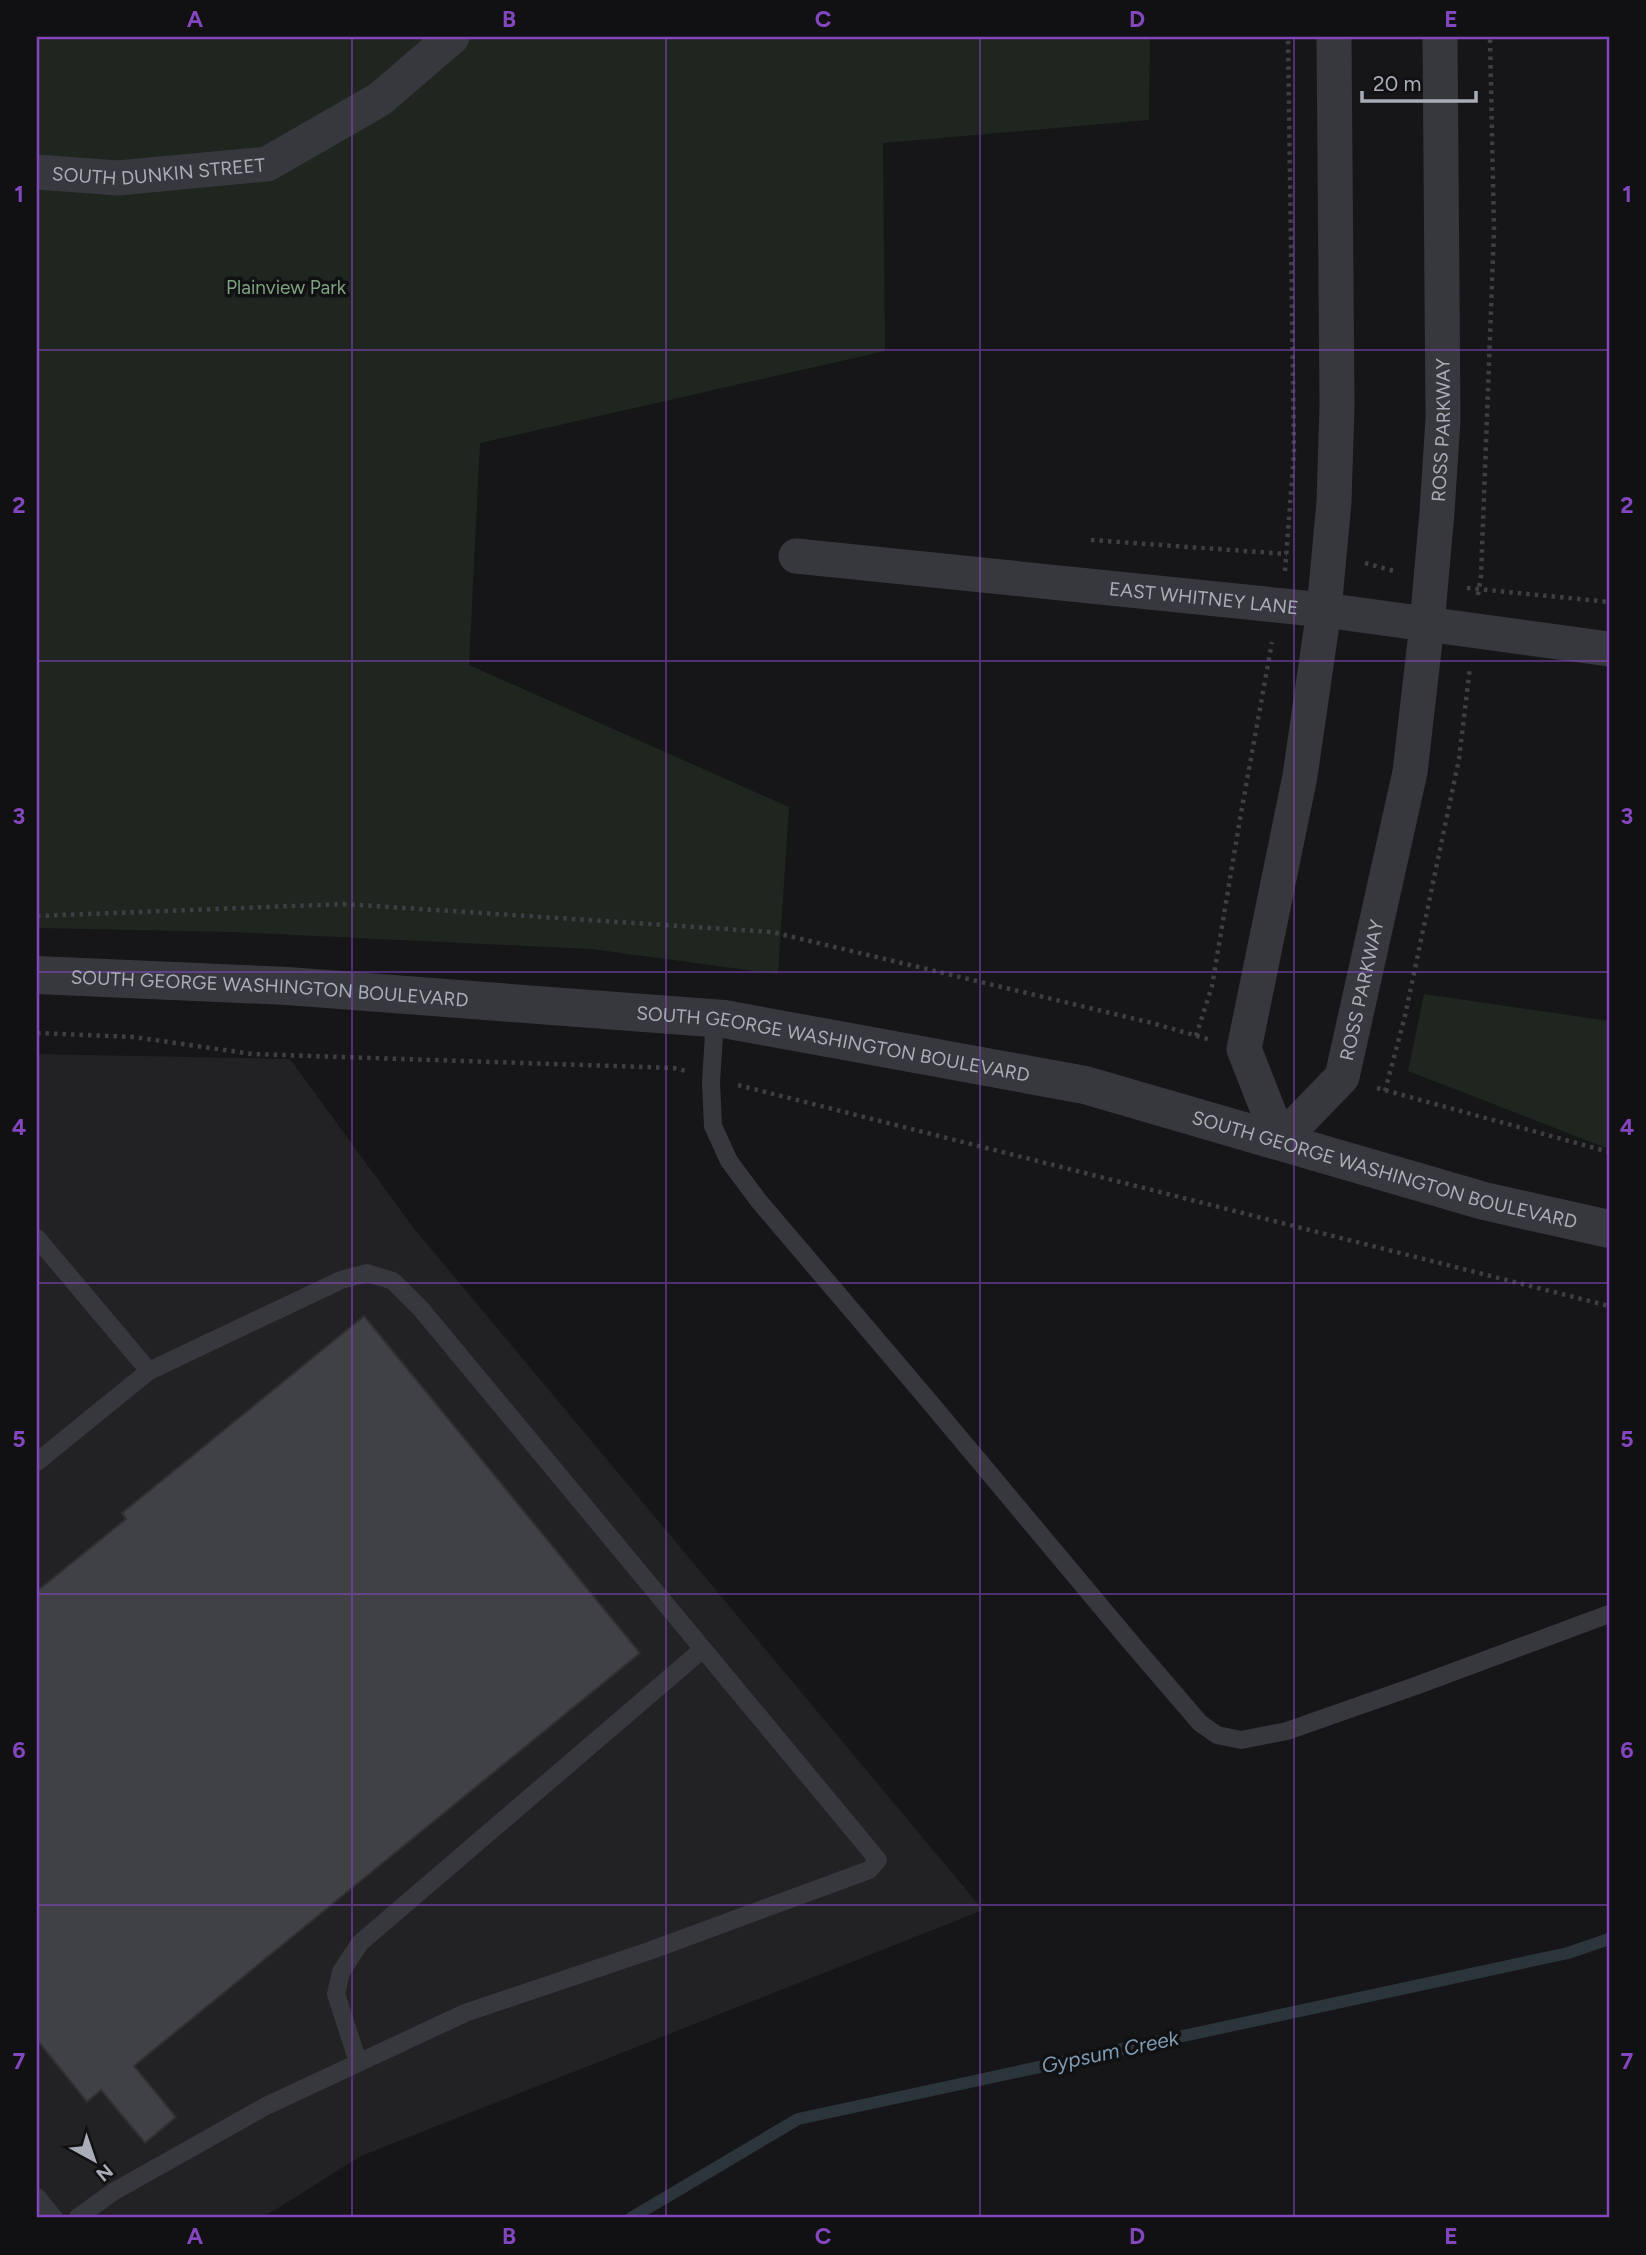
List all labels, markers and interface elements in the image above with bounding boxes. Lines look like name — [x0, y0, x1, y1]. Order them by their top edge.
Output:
text: A — [187, 5, 204, 33]
text: B — [502, 5, 516, 33]
text: C — [815, 5, 832, 33]
text: D — [1129, 5, 1145, 33]
text: E — [1444, 5, 1458, 33]
scale bar — [1362, 60, 1476, 104]
text: 20 m — [1373, 71, 1421, 96]
street label: SOUTH DUNKIN STREET — [51, 153, 267, 190]
text: 1 — [14, 180, 24, 208]
text: 1 — [1622, 180, 1632, 208]
park label: Plainview Park — [226, 276, 347, 299]
street label: ROSS PARKWAY — [1427, 357, 1455, 502]
text: 2 — [12, 491, 26, 519]
text: 2 — [1620, 491, 1634, 519]
street label: EAST WHITNEY LANE — [1108, 577, 1300, 619]
text: 3 — [13, 802, 25, 830]
text: 3 — [1621, 802, 1633, 830]
street label: ROSS PARKWAY — [1335, 917, 1389, 1063]
street label: SOUTH GEORGE WASHINGTON BOULEVARD — [70, 965, 469, 1012]
street label: SOUTH GEORGE WASHINGTON BOULEVARD — [636, 1001, 1032, 1087]
street label: SOUTH GEORGE WASHINGTON BOULEVARD — [1189, 1106, 1579, 1234]
text: 4 — [12, 1113, 26, 1141]
text: 4 — [1620, 1113, 1634, 1141]
text: 5 — [12, 1425, 26, 1453]
text: 5 — [1620, 1425, 1634, 1453]
text: 6 — [12, 1736, 26, 1764]
text: 6 — [1620, 1736, 1634, 1764]
water label: Gypsum Creek — [1039, 2025, 1182, 2078]
text: 7 — [13, 2047, 26, 2075]
text: 7 — [1621, 2047, 1634, 2075]
north arrow — [60, 2126, 130, 2196]
text: N — [92, 2159, 118, 2186]
text: A — [187, 2222, 204, 2250]
text: B — [502, 2222, 516, 2250]
text: C — [815, 2222, 832, 2250]
text: D — [1129, 2222, 1145, 2250]
text: E — [1444, 2222, 1458, 2250]

